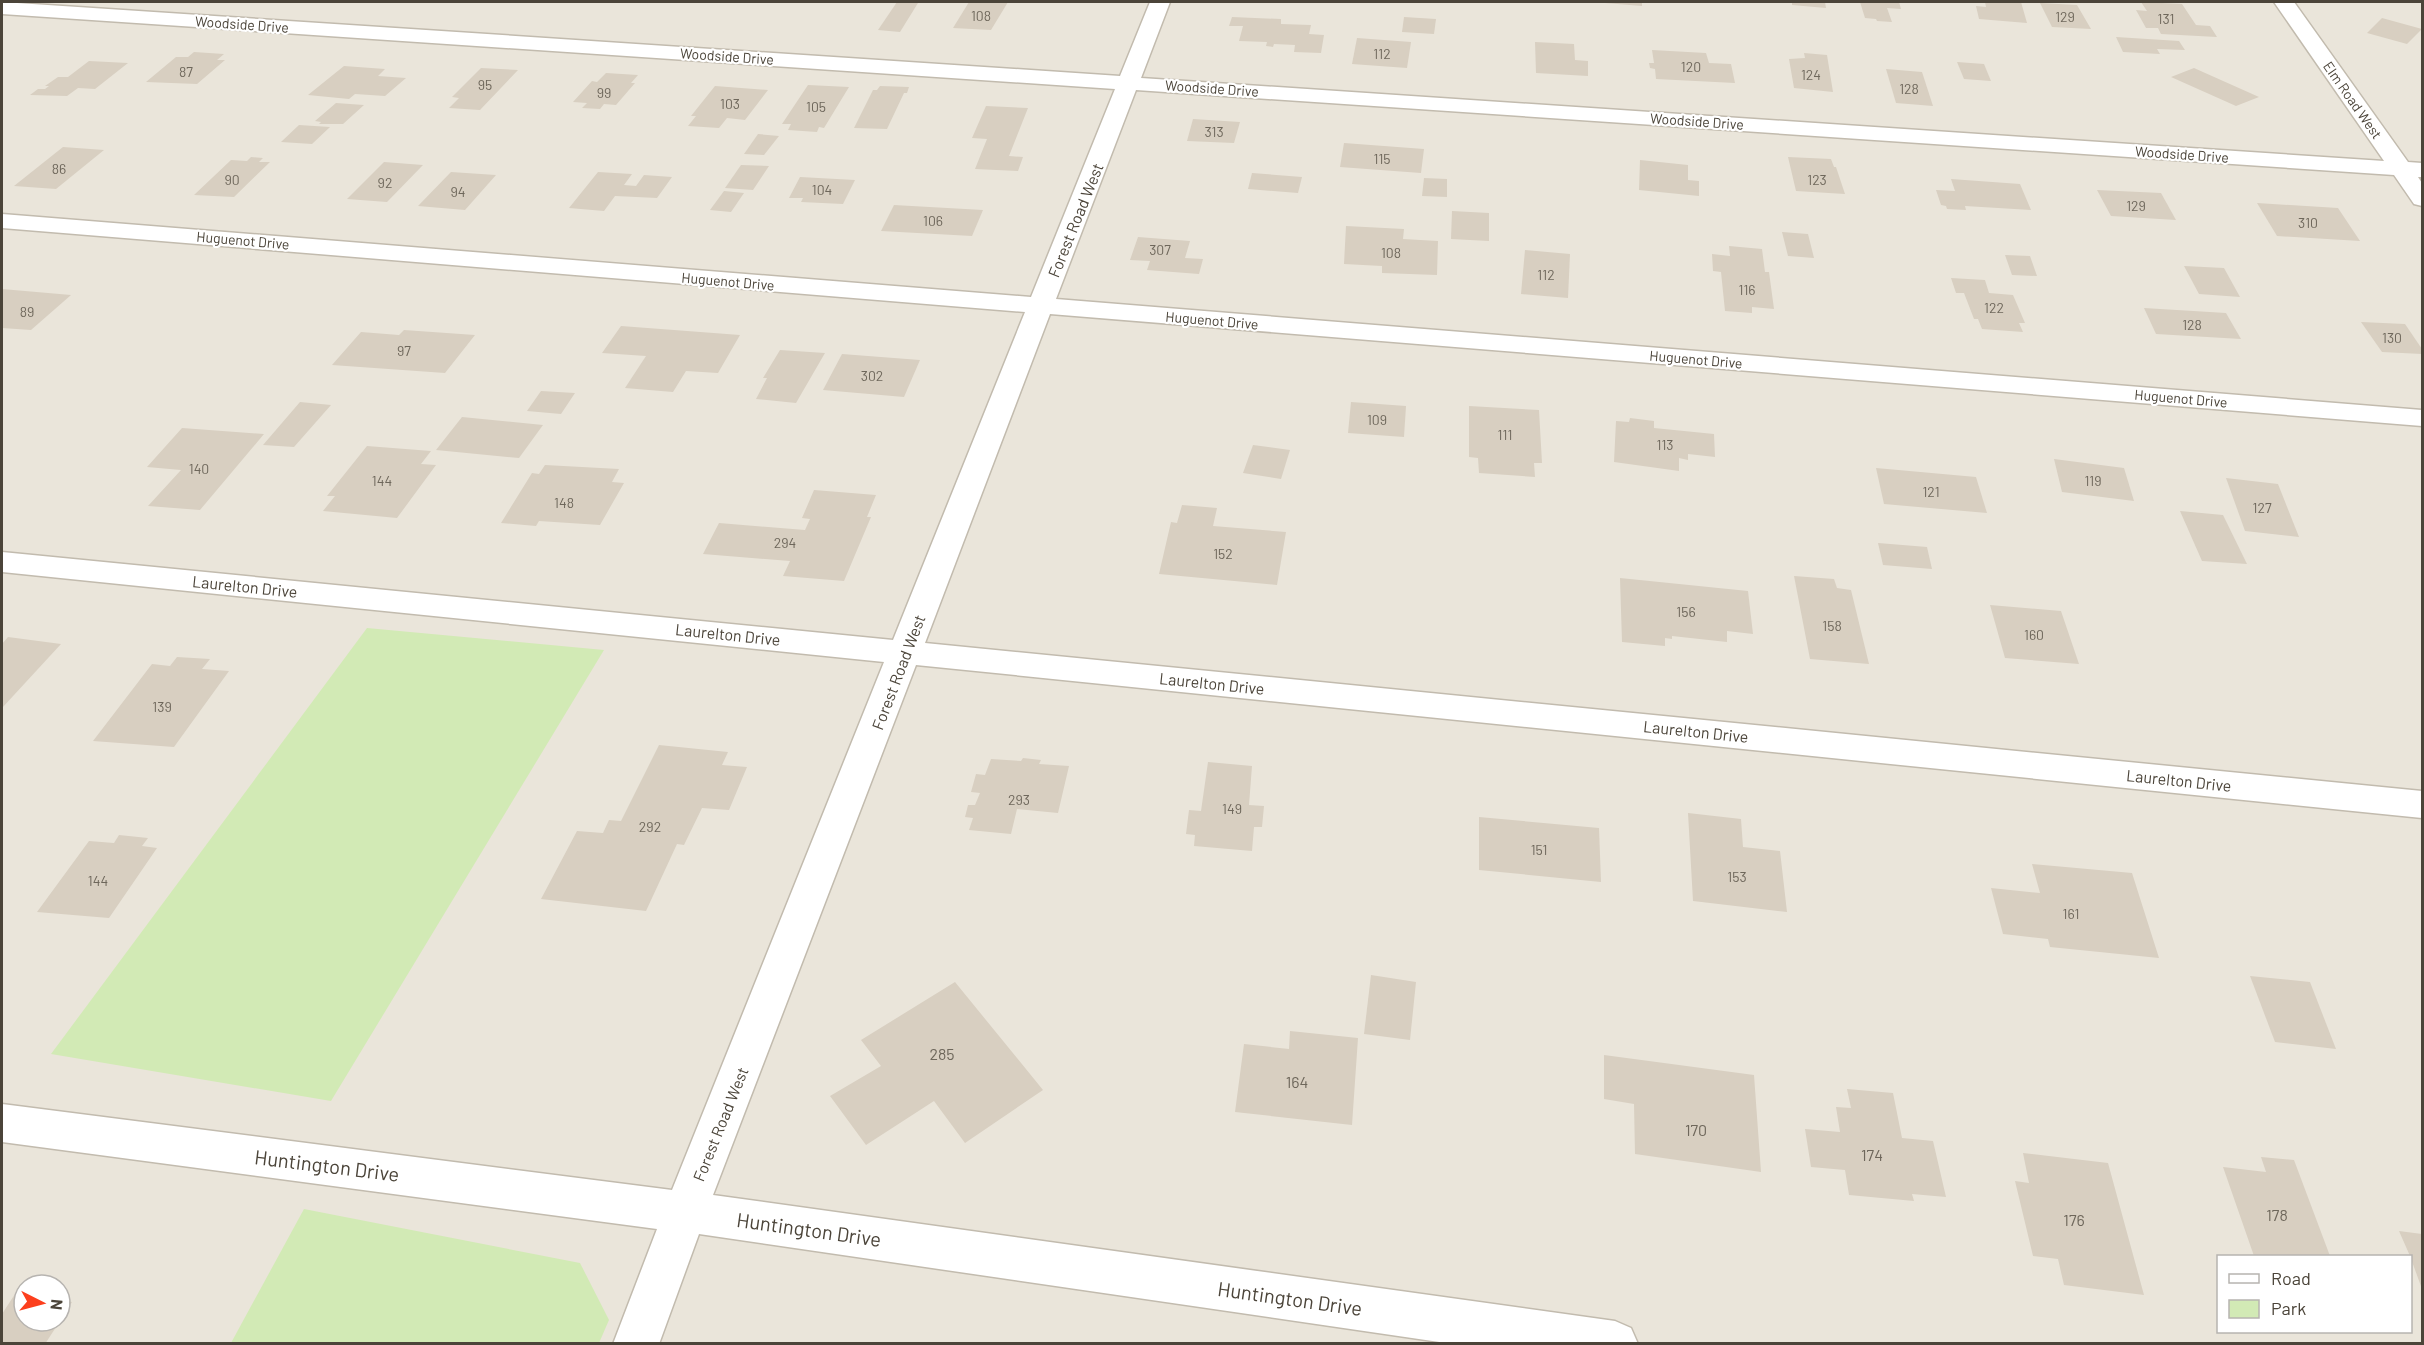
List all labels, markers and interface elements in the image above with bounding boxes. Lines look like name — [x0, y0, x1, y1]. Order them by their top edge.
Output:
house number: 108 — [971, 7, 991, 24]
house number: 129 — [2055, 8, 2075, 25]
house number: 131 — [2158, 10, 2174, 27]
street label: Woodside Drive — [195, 12, 289, 36]
street label: Woodside Drive — [680, 44, 774, 68]
house number: 112 — [1373, 45, 1391, 62]
house number: 120 — [1681, 58, 1701, 75]
street label: Elm Road West — [2320, 58, 2386, 142]
house number: 87 — [179, 63, 193, 80]
house number: 124 — [1801, 66, 1821, 83]
house number: 95 — [478, 76, 492, 93]
street label: Woodside Drive — [1165, 76, 1259, 100]
house number: 128 — [1899, 80, 1919, 97]
house number: 99 — [597, 84, 611, 101]
house number: 103 — [720, 95, 740, 112]
house number: 105 — [806, 98, 826, 115]
street label: Woodside Drive — [1650, 109, 1744, 133]
house number: 313 — [1204, 123, 1224, 140]
street label: Woodside Drive — [2135, 142, 2229, 166]
house number: 115 — [1373, 150, 1391, 167]
house number: 86 — [52, 160, 66, 177]
street label: Forest Road West — [1043, 160, 1107, 280]
house number: 90 — [224, 171, 240, 188]
house number: 123 — [1807, 171, 1827, 188]
house number: 92 — [378, 174, 392, 191]
house number: 104 — [812, 181, 832, 198]
house number: 94 — [450, 183, 466, 200]
house number: 129 — [2126, 197, 2146, 214]
house number: 106 — [923, 212, 943, 229]
house number: 310 — [2298, 214, 2318, 231]
street label: Huguenot Drive — [196, 227, 290, 253]
house number: 307 — [1149, 241, 1171, 258]
house number: 108 — [1381, 244, 1401, 261]
house number: 112 — [1537, 266, 1555, 283]
street label: Huguenot Drive — [681, 268, 775, 294]
house number: 116 — [1738, 281, 1756, 298]
house number: 122 — [1984, 299, 2004, 316]
house number: 89 — [20, 303, 34, 320]
street label: Huguenot Drive — [1165, 307, 1259, 333]
house number: 128 — [2182, 316, 2202, 333]
house number: 130 — [2382, 329, 2402, 346]
house number: 97 — [397, 342, 411, 359]
street label: Huguenot Drive — [1649, 346, 1743, 372]
house number: 302 — [861, 367, 883, 384]
street label: Huguenot Drive — [2134, 385, 2228, 411]
house number: 109 — [1367, 411, 1387, 428]
house number: 111 — [1498, 426, 1512, 443]
house number: 113 — [1656, 436, 1674, 453]
house number: 140 — [189, 460, 209, 477]
house number: 144 — [372, 472, 392, 489]
house number: 119 — [2084, 472, 2102, 489]
house number: 121 — [1922, 483, 1940, 500]
house number: 148 — [554, 494, 574, 511]
house number: 127 — [2252, 499, 2272, 516]
house number: 294 — [774, 534, 796, 551]
house number: 152 — [1213, 545, 1233, 562]
street label: Laurelton Drive — [192, 571, 298, 601]
house number: 156 — [1676, 603, 1696, 620]
street label: Forest Road West — [867, 612, 929, 732]
house number: 158 — [1822, 617, 1842, 634]
street label: Laurelton Drive — [675, 619, 781, 649]
house number: 160 — [2024, 626, 2044, 643]
street label: Laurelton Drive — [1159, 668, 1265, 698]
house number: 139 — [152, 698, 172, 715]
street label: Laurelton Drive — [1643, 716, 1749, 746]
street label: Laurelton Drive — [2126, 765, 2232, 795]
house number: 293 — [1008, 791, 1030, 808]
house number: 149 — [1222, 800, 1242, 817]
house number: 292 — [639, 818, 661, 835]
house number: 151 — [1531, 841, 1547, 858]
house number: 153 — [1727, 868, 1747, 885]
house number: 144 — [88, 872, 108, 889]
house number: 161 — [2063, 905, 2079, 922]
house number: 285 — [929, 1044, 955, 1063]
street label: Forest Road West — [688, 1064, 752, 1184]
house number: 164 — [1286, 1072, 1308, 1091]
house number: 170 — [1685, 1120, 1707, 1139]
street label: Huntington Drive — [253, 1144, 401, 1186]
house number: 174 — [1861, 1145, 1883, 1164]
house number: 178 — [2266, 1205, 2288, 1224]
street label: Huntington Drive — [735, 1207, 883, 1251]
house number: 176 — [2063, 1210, 2085, 1229]
legend — [2217, 1255, 2412, 1333]
text: Road — [2271, 1267, 2311, 1289]
north arrow — [12, 1273, 72, 1333]
street label: Huntington Drive — [1216, 1276, 1364, 1320]
text: Park — [2271, 1297, 2306, 1319]
text: N — [47, 1298, 67, 1311]

